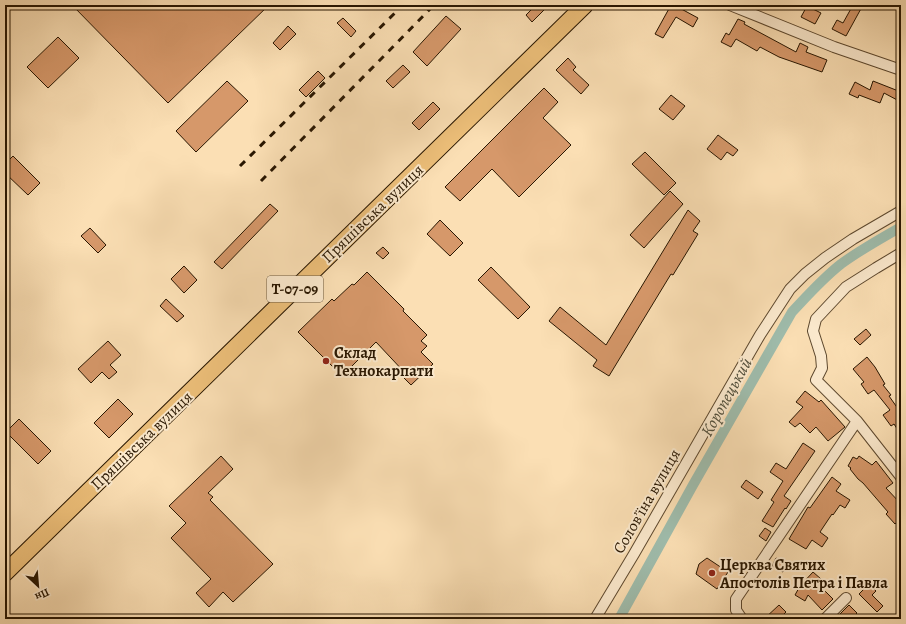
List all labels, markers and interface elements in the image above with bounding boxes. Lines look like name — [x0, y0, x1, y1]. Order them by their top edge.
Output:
street label: Пряшівська вулиця — [317, 159, 429, 268]
road number: Т-07-09 — [267, 276, 323, 302]
place label: Склад Технокарпати — [334, 342, 434, 382]
water label: Коропецький — [695, 354, 758, 441]
marker: Склад Технокарпати — [321, 356, 331, 366]
street label: Пряшівська вулиця — [86, 386, 198, 495]
street label: Соловʼїна вулиця — [608, 445, 686, 558]
place label: Церква Святих Апостолів Петра і Павла — [719, 554, 888, 594]
north arrow — [18, 566, 58, 606]
marker: Церква Святих Апостолів Петра і Павла — [707, 568, 717, 578]
text: Пн — [32, 585, 52, 605]

